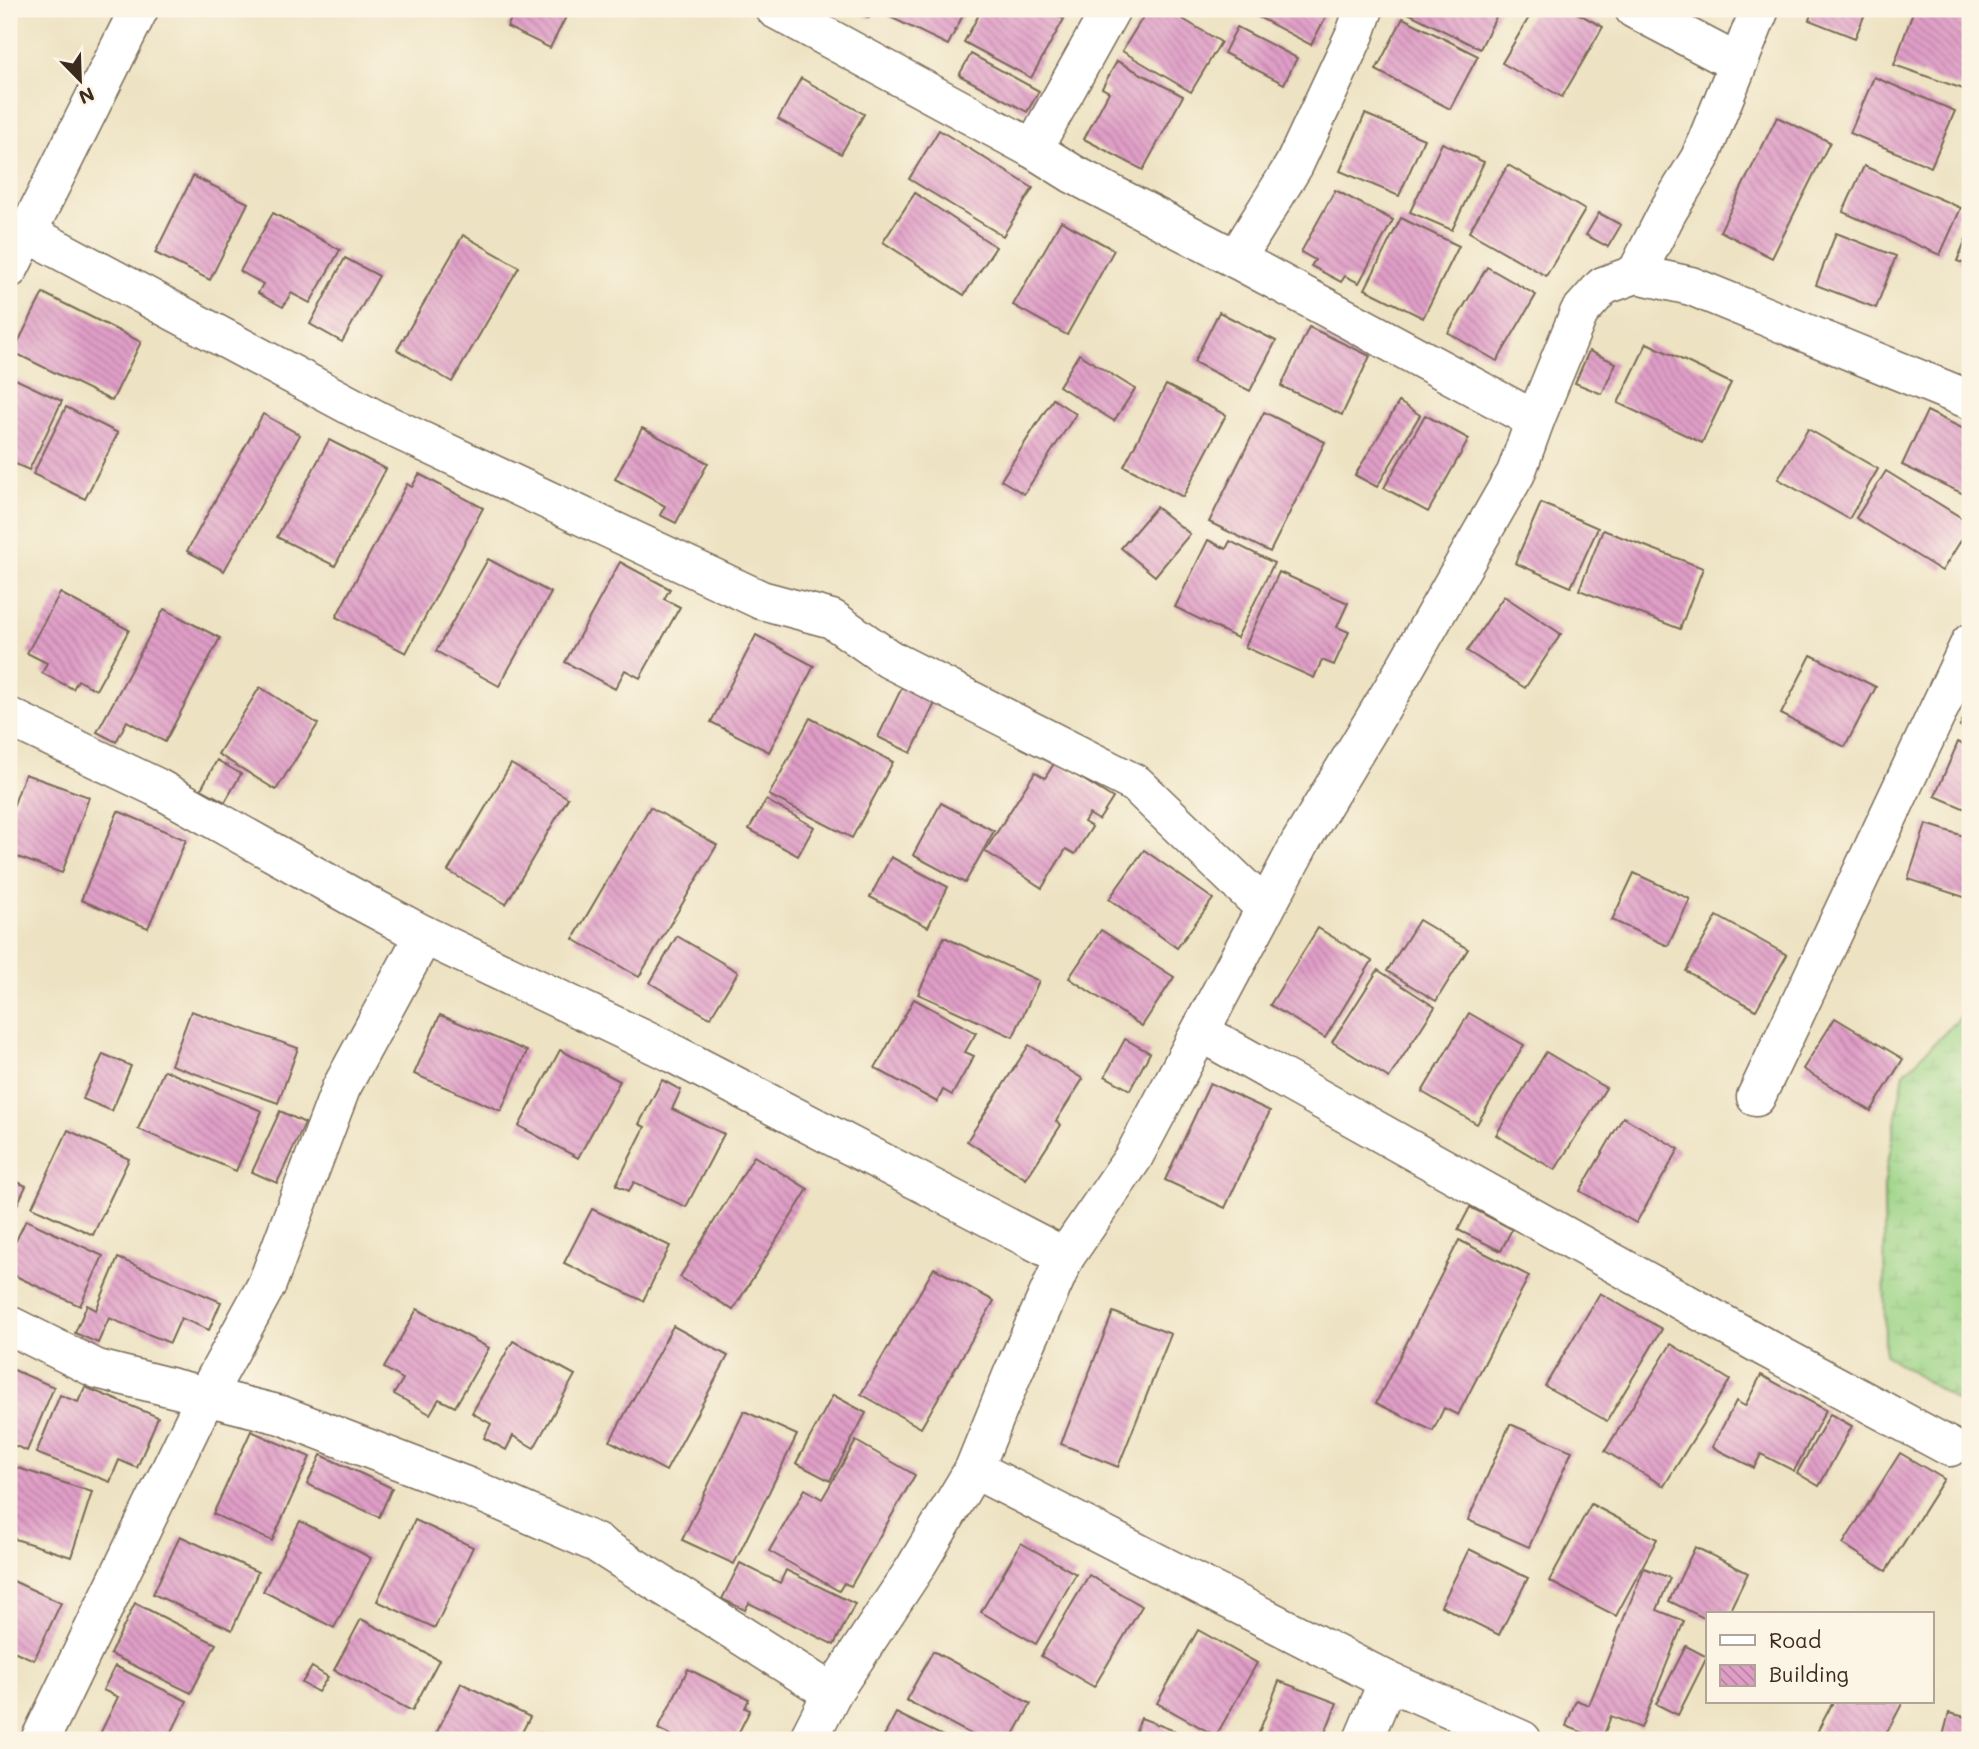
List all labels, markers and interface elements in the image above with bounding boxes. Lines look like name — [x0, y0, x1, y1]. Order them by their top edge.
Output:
north arrow — [46, 46, 116, 116]
text: N — [75, 82, 98, 110]
legend — [1706, 1612, 1934, 1704]
text: Road — [1769, 1626, 1821, 1653]
text: Building — [1769, 1660, 1849, 1687]

